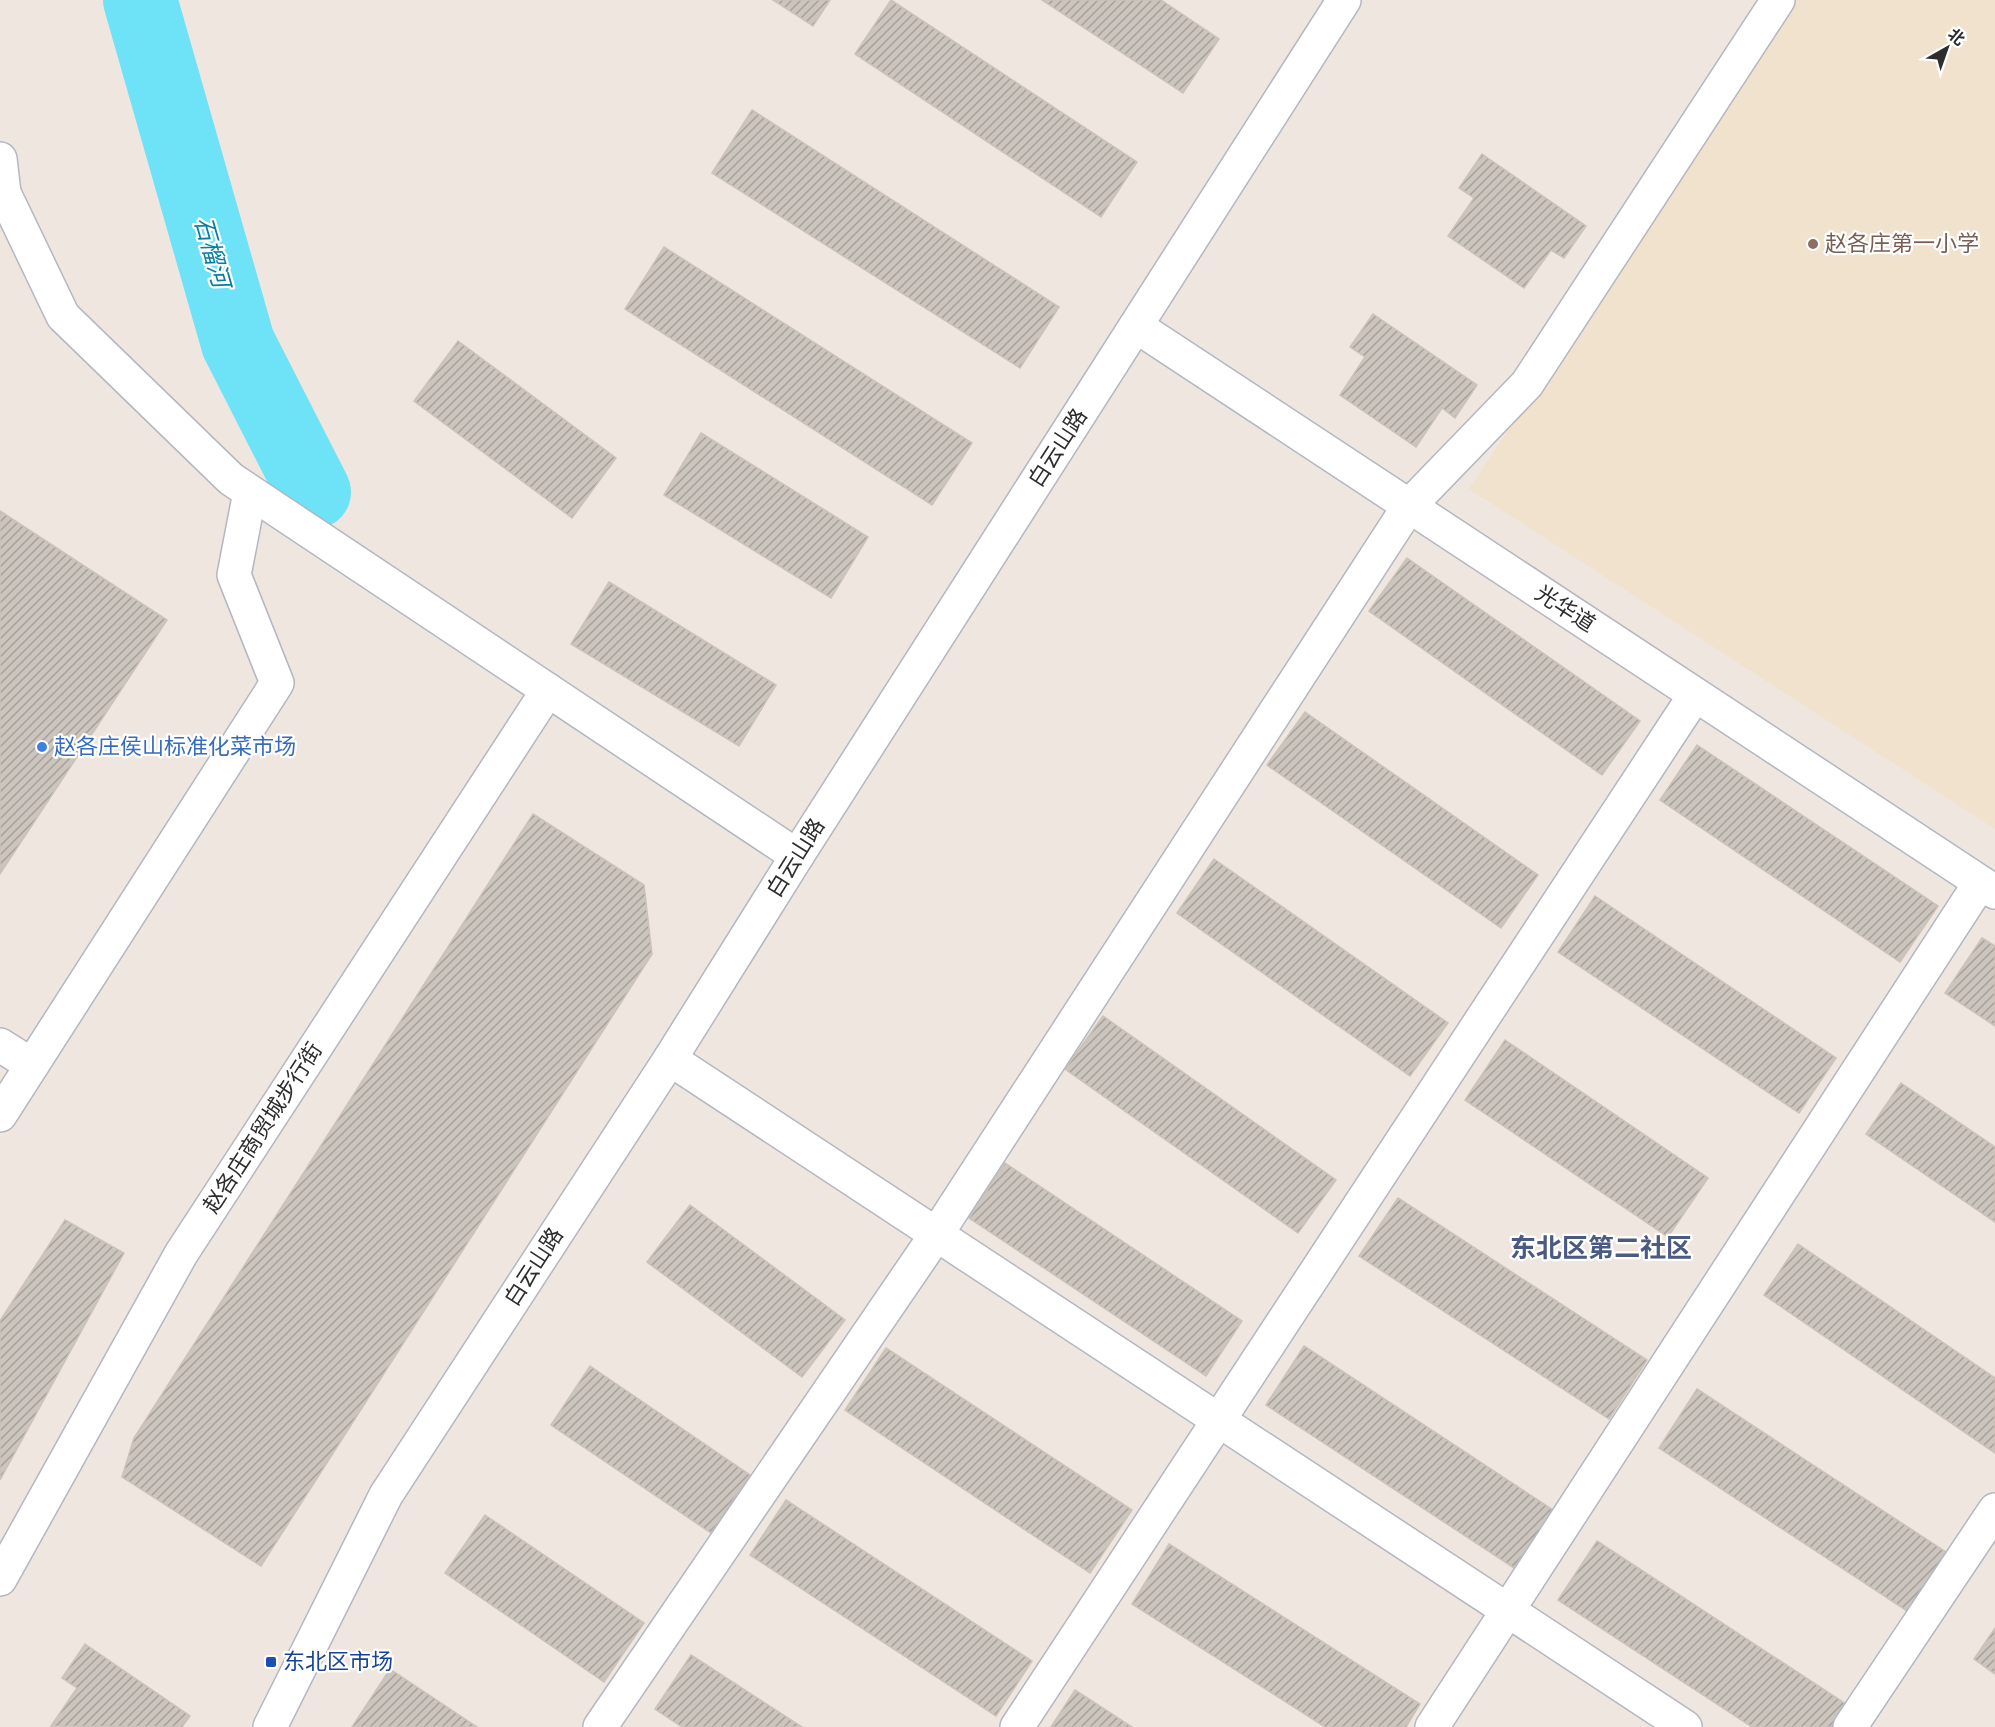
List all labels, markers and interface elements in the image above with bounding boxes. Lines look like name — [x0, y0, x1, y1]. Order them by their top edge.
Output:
north arrow — [1917, 18, 1977, 78]
text: 北 — [1944, 24, 1969, 49]
water label: 石榴河 — [189, 214, 236, 294]
place label: 赵各庄第一小学 — [1825, 231, 1979, 257]
marker: 赵各庄第一小学 — [1806, 237, 1820, 251]
street label: 白云山路 — [1023, 404, 1093, 492]
street label: 光华道 — [1530, 580, 1600, 638]
place label: 赵各庄侯山标准化菜市场 — [54, 734, 296, 760]
marker: 赵各庄侯山标准化菜市场 — [35, 740, 49, 754]
street label: 白云山路 — [762, 814, 830, 902]
street label: 赵各庄商贸城步行街 — [198, 1038, 328, 1218]
street label: 白云山路 — [499, 1223, 569, 1311]
district label: 东北区第二社区 — [1510, 1233, 1692, 1264]
place label: 东北区市场 — [283, 1649, 393, 1675]
marker: 东北区市场 — [264, 1655, 278, 1669]

